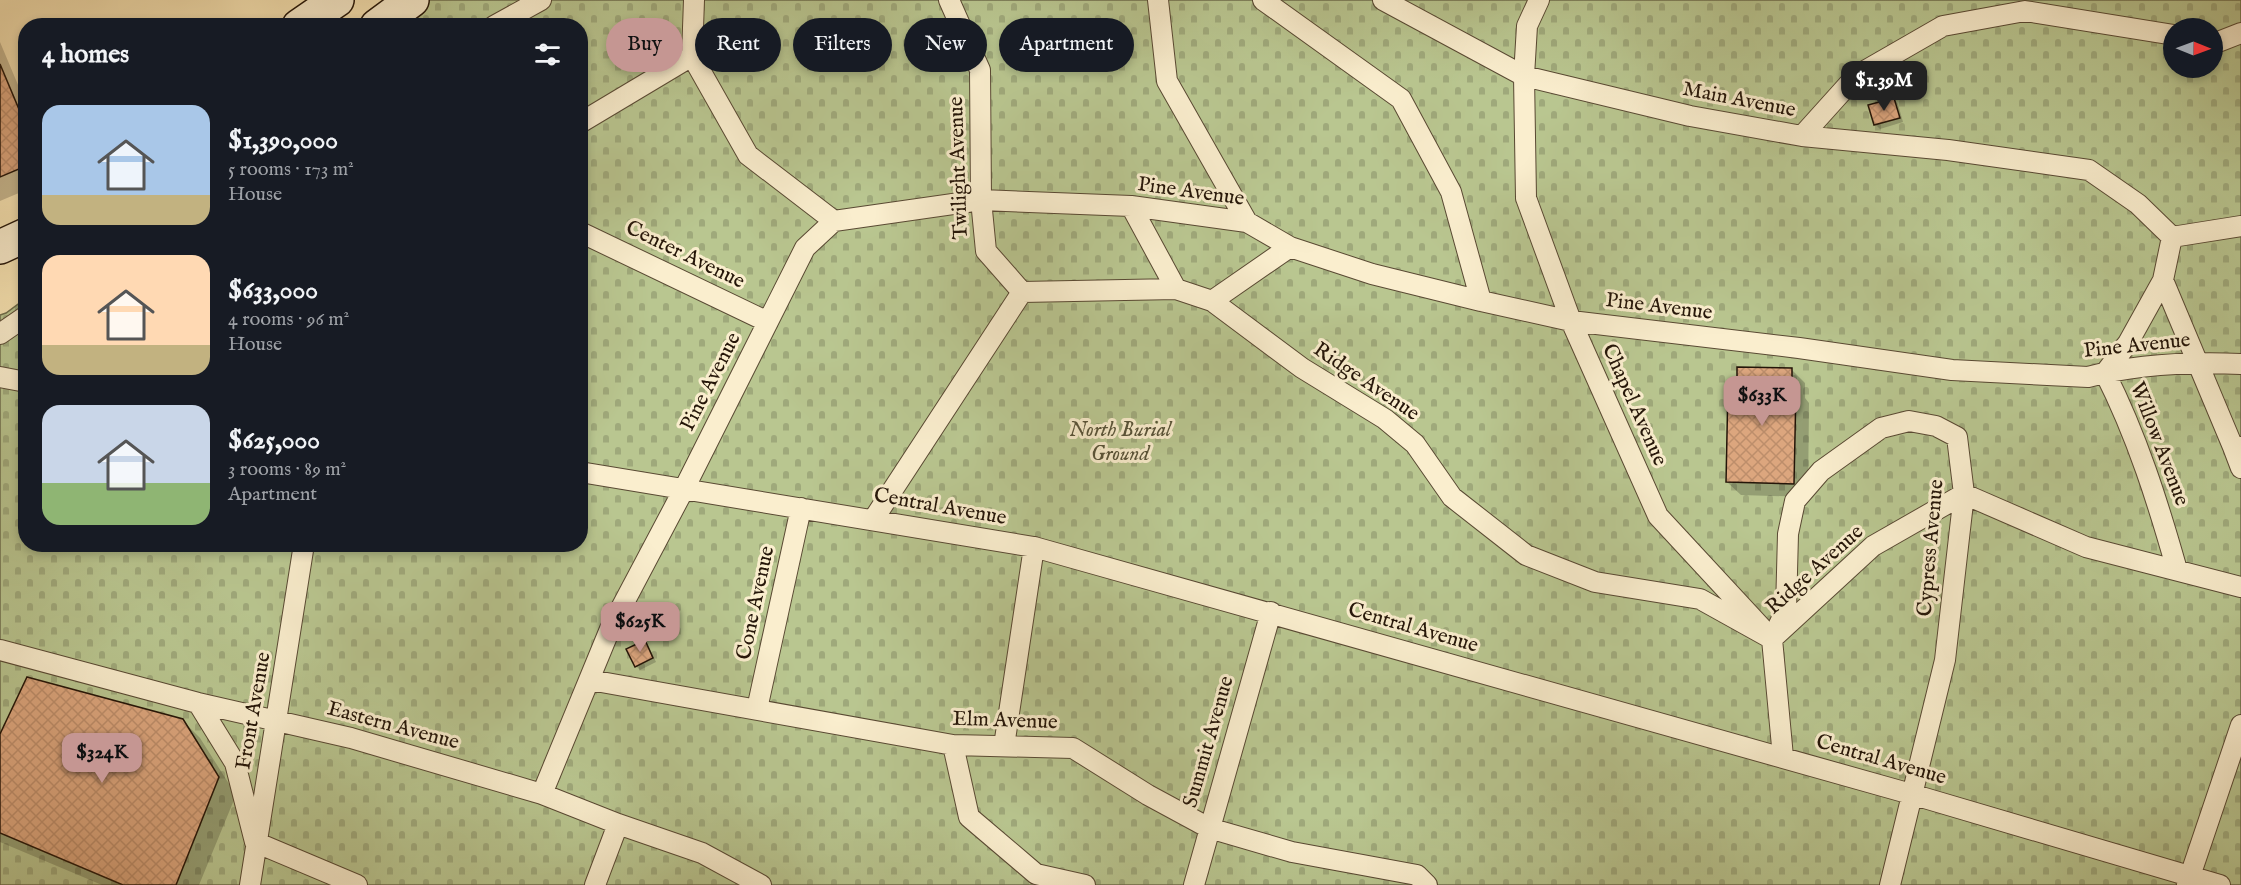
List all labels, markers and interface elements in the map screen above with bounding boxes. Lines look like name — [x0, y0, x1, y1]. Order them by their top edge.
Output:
chip: Buy — [606, 18, 683, 72]
chip: Rent — [695, 18, 781, 72]
chip: Filters — [793, 18, 892, 72]
chip: New — [904, 18, 987, 72]
chip: Apartment — [999, 18, 1134, 72]
north arrow — [2163, 18, 2223, 78]
map controls — [2163, 18, 2223, 78]
text: 4 homes — [42, 38, 129, 71]
icon: filters — [531, 38, 564, 71]
pin: $1.39M — [1835, 61, 1933, 112]
text: $1.39M — [1855, 68, 1913, 93]
street label: Main Avenue — [1680, 76, 1798, 124]
street label: Twilight Avenue — [943, 96, 975, 240]
text: $1,390,000 — [228, 124, 338, 157]
icon: home — [90, 129, 162, 201]
text: 5 rooms · 173 m² — [228, 157, 354, 182]
street label: Pine Avenue — [1136, 171, 1246, 213]
text: House — [228, 182, 282, 207]
street label: Center Avenue — [621, 215, 749, 296]
text: $633,000 — [228, 274, 318, 307]
icon: home — [90, 279, 162, 351]
street label: Pine Avenue — [1604, 287, 1714, 327]
text: 4 rooms · 96 m² — [228, 307, 349, 332]
street label: Pine Avenue — [2082, 327, 2192, 365]
street label: Pine Avenue — [675, 328, 748, 436]
text: House — [228, 332, 282, 357]
street label: Ridge Avenue — [1308, 337, 1425, 428]
street label: Chapel Avenue — [1595, 340, 1673, 471]
pin: $633K — [1720, 376, 1804, 427]
street label: Willow Avenue — [2123, 378, 2195, 510]
text: $633K — [1738, 383, 1786, 408]
park label: North Burial Ground — [1069, 417, 1173, 468]
text: $625,000 — [228, 424, 320, 457]
icon: home — [90, 429, 162, 501]
text: 3 rooms · 89 m² — [228, 457, 346, 482]
street label: Cypress Avenue — [1912, 478, 1950, 618]
text: Apartment — [228, 482, 317, 507]
street label: Central Avenue — [872, 482, 1009, 532]
street label: Ridge Avenue — [1760, 519, 1870, 621]
street label: Cone Avenue — [731, 543, 781, 662]
street label: Central Avenue — [1345, 597, 1482, 660]
pin: $625K — [598, 602, 682, 653]
text: $625K — [615, 609, 665, 634]
street label: Front Avenue — [230, 650, 278, 772]
street label: Summit Avenue — [1177, 673, 1241, 811]
street label: Eastern Avenue — [324, 695, 462, 757]
street label: Elm Avenue — [952, 706, 1058, 736]
street label: Central Avenue — [1813, 729, 1950, 792]
pin: $324K — [60, 733, 144, 784]
text: $324K — [76, 740, 128, 765]

